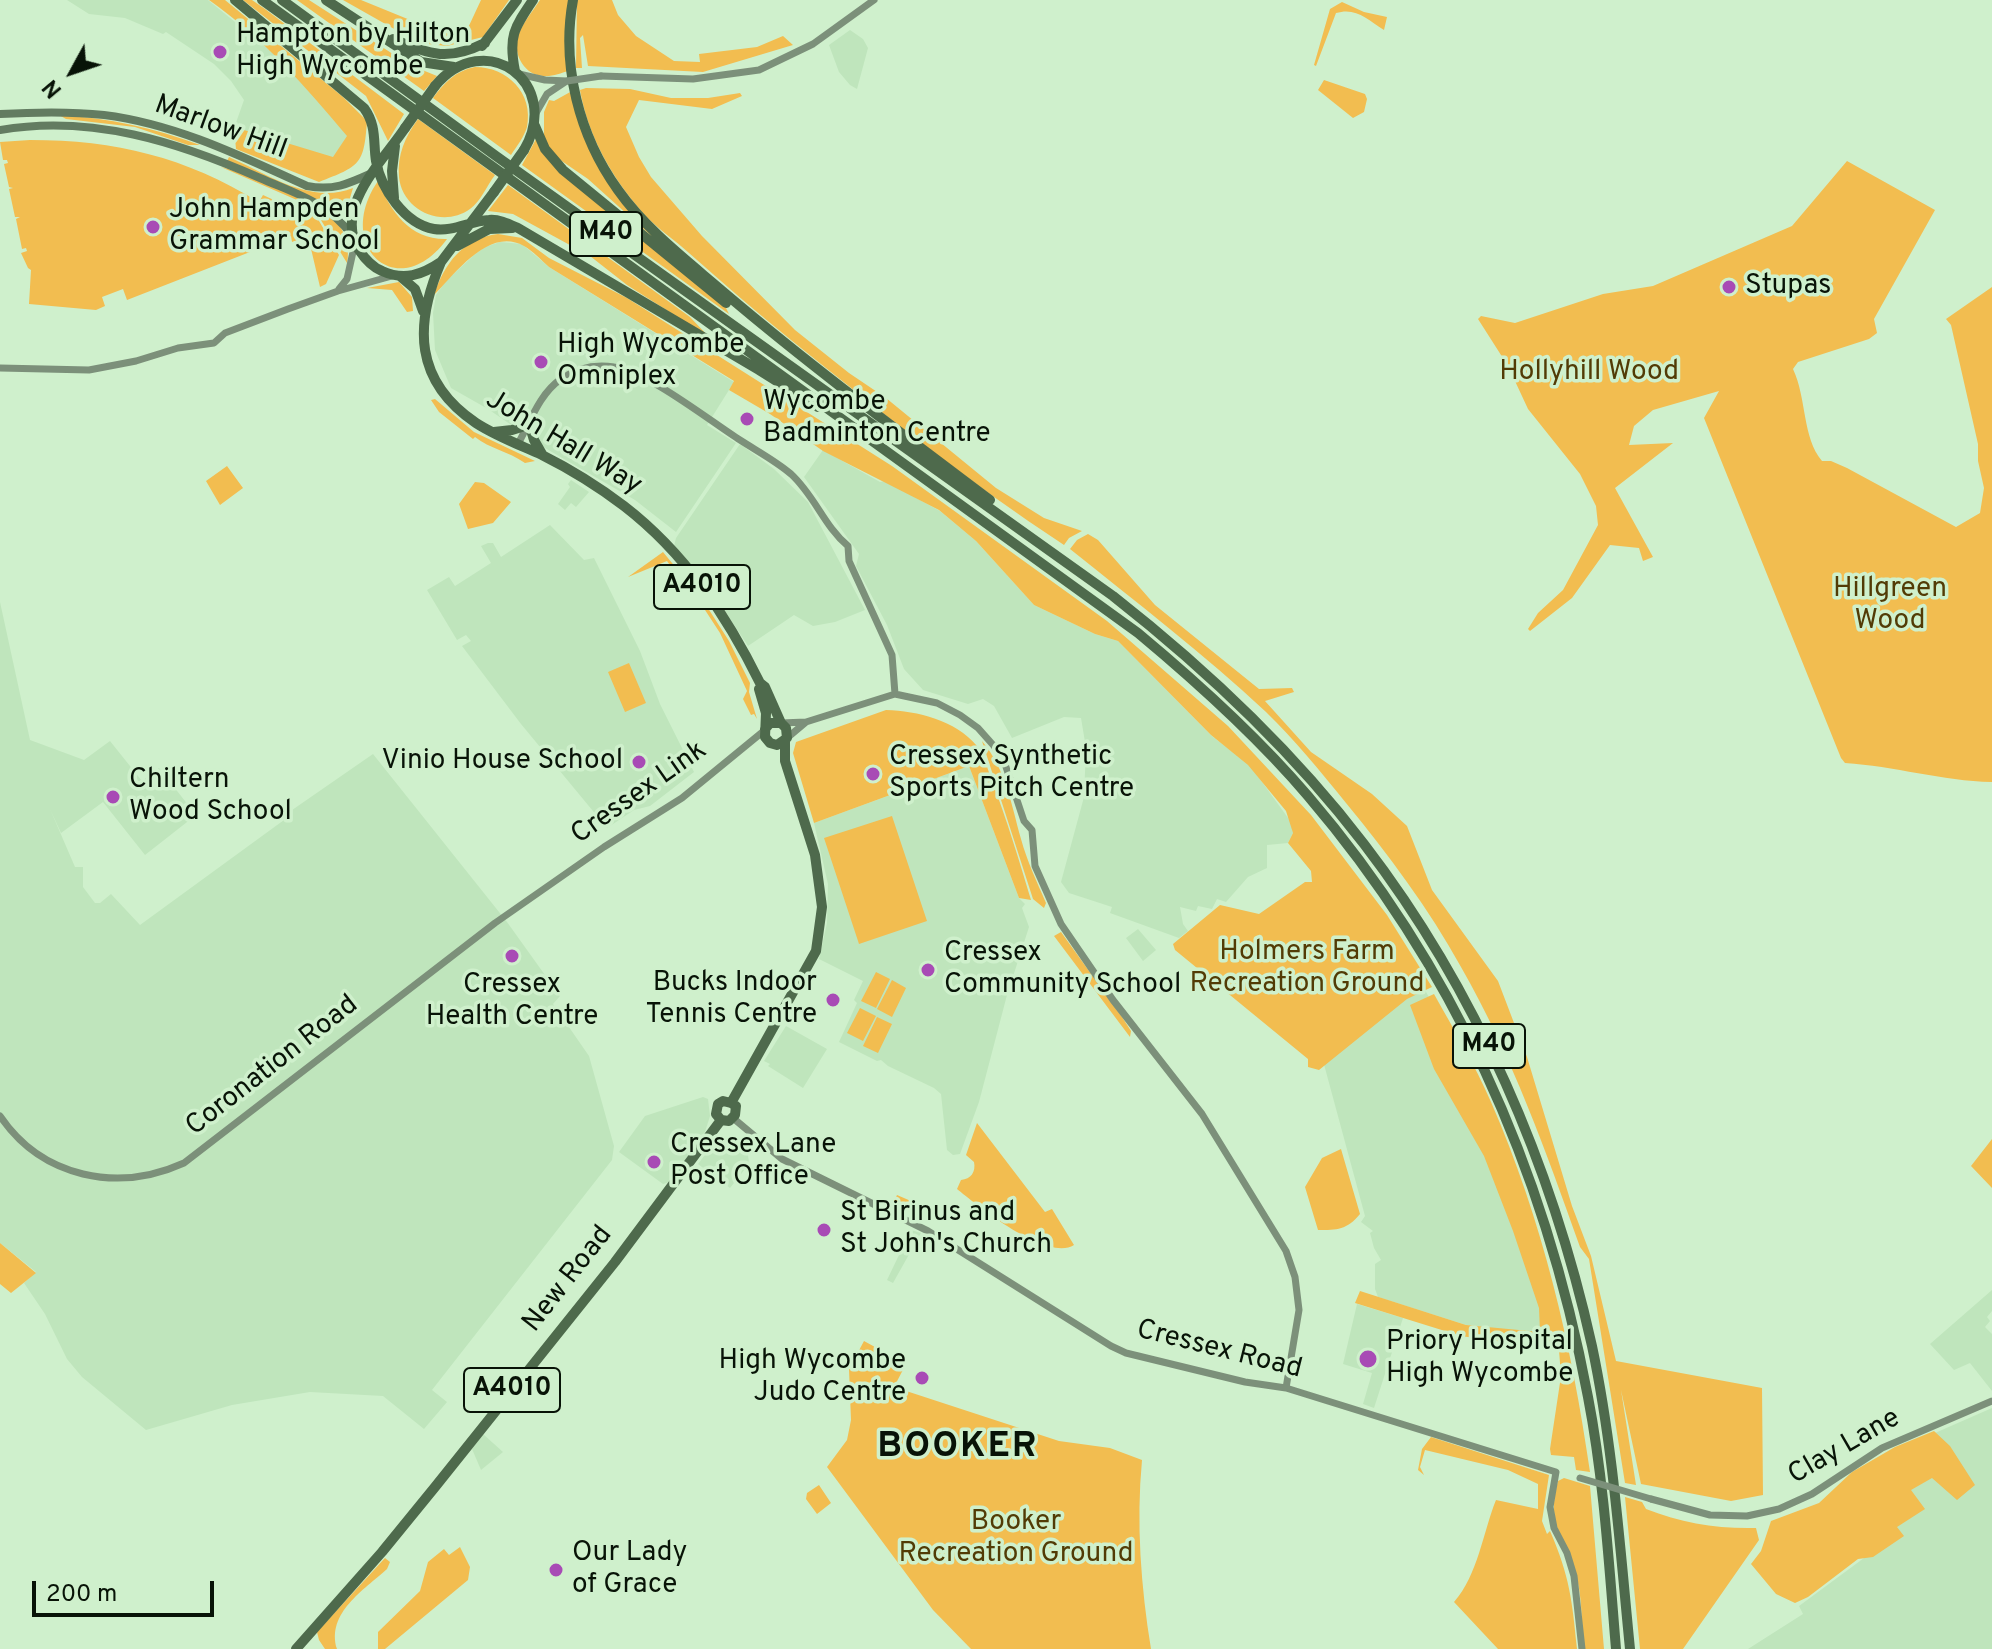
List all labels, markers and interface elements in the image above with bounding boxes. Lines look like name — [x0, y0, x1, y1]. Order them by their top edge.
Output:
place label: Hampton by Hilton High Wycombe — [236, 19, 470, 85]
north arrow — [32, 32, 112, 112]
marker: Hampton by Hilton High Wycombe — [211, 43, 229, 61]
text: N — [38, 73, 69, 102]
street label: Marlow Hill — [149, 90, 291, 168]
place label: John Hampden Grammar School — [169, 194, 380, 260]
road number: M40 — [570, 212, 642, 256]
marker: John Hampden Grammar School — [144, 218, 162, 236]
place label: Stupas — [1745, 270, 1831, 304]
marker: Stupas — [1720, 278, 1738, 296]
place label: High Wycombe Omniplex — [557, 329, 744, 395]
marker: High Wycombe Omniplex — [532, 353, 550, 371]
park label: Hollyhill Wood — [1499, 356, 1679, 390]
street label: John Hall Way — [479, 384, 647, 504]
place label: Wycombe Badminton Centre — [763, 386, 990, 452]
marker: Wycombe Badminton Centre — [738, 410, 756, 428]
road number: A4010 — [654, 565, 750, 609]
park label: Hillgreen Wood — [1833, 573, 1947, 639]
street label: Cressex Link — [566, 735, 714, 853]
place label: Cressex Synthetic Sports Pitch Centre — [889, 741, 1134, 807]
place label: Vinio House School — [382, 745, 623, 779]
marker: Vinio House School — [630, 753, 648, 771]
place label: Chiltern Wood School — [129, 764, 292, 830]
marker: Cressex Synthetic Sports Pitch Centre — [864, 765, 882, 783]
marker: Chiltern Wood School — [104, 788, 122, 806]
park label: Holmers Farm Recreation Ground — [1190, 936, 1424, 1002]
place label: Cressex Community School — [944, 937, 1181, 1003]
marker: Cressex Health Centre — [503, 947, 521, 965]
marker: Cressex Community School — [919, 961, 937, 979]
place label: Bucks Indoor Tennis Centre — [645, 967, 817, 1033]
place label: Cressex Health Centre — [426, 969, 598, 1035]
street label: Coronation Road — [180, 989, 366, 1145]
marker: Bucks Indoor Tennis Centre — [824, 991, 842, 1009]
road number: M40 — [1453, 1024, 1525, 1068]
place label: Cressex Lane Post Office — [670, 1129, 836, 1195]
marker: Cressex Lane Post Office — [645, 1153, 663, 1171]
place label: St Birinus and St John's Church — [840, 1197, 1052, 1263]
street label: New Road — [517, 1220, 621, 1340]
marker: St Birinus and St John's Church — [815, 1221, 833, 1239]
street label: Cressex Road — [1133, 1314, 1305, 1388]
place label: Priory Hospital High Wycombe — [1386, 1326, 1573, 1392]
place label: High Wycombe Judo Centre — [719, 1345, 906, 1411]
marker: Priory Hospital High Wycombe — [1357, 1348, 1379, 1370]
road number: A4010 — [464, 1368, 560, 1412]
marker: High Wycombe Judo Centre — [913, 1369, 931, 1387]
street label: Clay Lane — [1783, 1403, 1907, 1493]
district label: BOOKER — [877, 1427, 1039, 1471]
park label: Booker Recreation Ground — [899, 1506, 1133, 1572]
place label: Our Lady of Grace — [572, 1537, 687, 1603]
marker: Our Lady of Grace — [547, 1561, 565, 1579]
scale bar — [36, 1565, 218, 1615]
text: 200 m — [46, 1580, 117, 1610]

